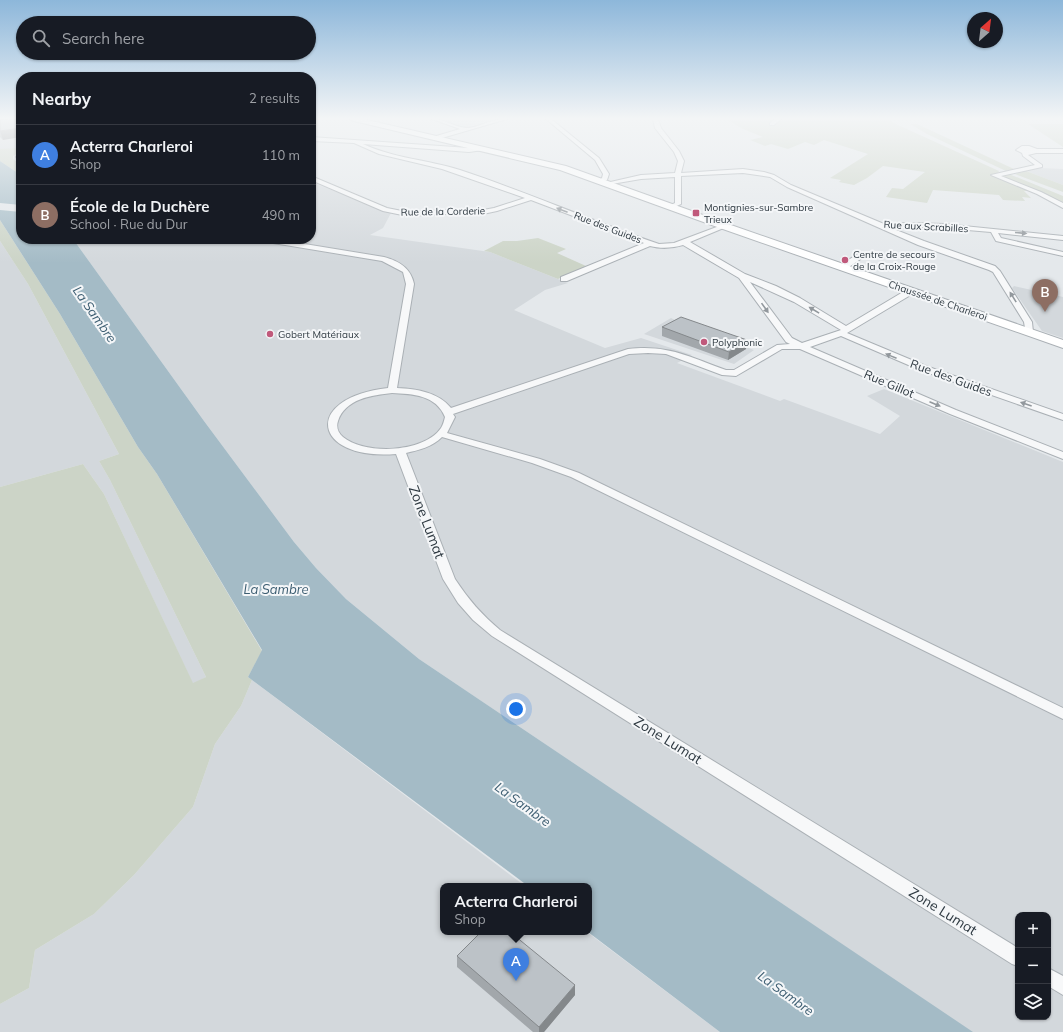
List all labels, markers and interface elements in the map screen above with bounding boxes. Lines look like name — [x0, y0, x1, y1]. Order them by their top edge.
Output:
north arrow — [967, 12, 1003, 48]
search box — [16, 16, 316, 60]
icon: search — [30, 27, 52, 49]
text: Search here — [62, 29, 144, 48]
text: Nearby — [32, 88, 91, 109]
text: 2 results — [249, 90, 300, 106]
text: Acterra Charleroi — [70, 137, 193, 156]
text: A — [40, 147, 50, 163]
text: 110 m — [262, 147, 300, 163]
text: Shop — [70, 156, 101, 172]
text: École de la Duchère — [70, 197, 210, 216]
place label: Montignies-sur-Sambre Trieux — [704, 201, 813, 226]
street label: Rue de la Corderie — [401, 204, 485, 219]
one-way arrow — [556, 206, 568, 212]
text: B — [41, 207, 49, 223]
text: 490 m — [262, 207, 300, 223]
marker: Montignies-sur-Sambre Trieux — [691, 208, 701, 218]
street label: Rue des Guides — [572, 209, 644, 246]
text: School · Rue du Dur — [70, 216, 187, 232]
street label: Rue aux Scrabilles — [883, 218, 969, 235]
one-way arrow — [1015, 229, 1027, 236]
place label: Centre de secours de la Croix-Rouge — [853, 248, 936, 273]
marker: Centre de secours de la Croix-Rouge — [840, 255, 850, 265]
street label: Chaussée de Charleroi — [887, 277, 989, 324]
pin: B — [1032, 279, 1058, 312]
water label: La Sambre — [70, 283, 120, 345]
one-way arrow — [1009, 291, 1016, 303]
one-way arrow — [760, 303, 768, 313]
one-way arrow — [808, 306, 820, 313]
place label: Gobert Matériaux — [278, 328, 360, 341]
marker: Gobert Matériaux — [265, 329, 275, 339]
place label: Polyphonic — [712, 336, 762, 349]
marker: Polyphonic — [699, 337, 709, 347]
one-way arrow — [884, 352, 896, 358]
street label: Rue des Guides — [908, 356, 994, 399]
street label: Rue Gillot — [862, 366, 917, 401]
one-way arrow — [930, 401, 941, 407]
one-way arrow — [1020, 401, 1032, 407]
street label: Zone Lumat — [405, 483, 449, 561]
water label: La Sambre — [243, 581, 309, 597]
your location — [506, 699, 526, 719]
street label: Zone Lumat — [631, 712, 705, 768]
water label: La Sambre — [492, 778, 554, 830]
popup — [440, 883, 592, 935]
street label: Zone Lumat — [906, 883, 980, 939]
text: Acterra Charleroi — [455, 892, 577, 911]
text: Shop — [455, 911, 485, 927]
map controls — [1015, 912, 1051, 1020]
button: + — [1015, 912, 1051, 948]
pin: A — [503, 948, 529, 981]
button: − — [1015, 948, 1051, 984]
water label: La Sambre — [755, 967, 817, 1019]
button: layers — [1015, 984, 1051, 1020]

